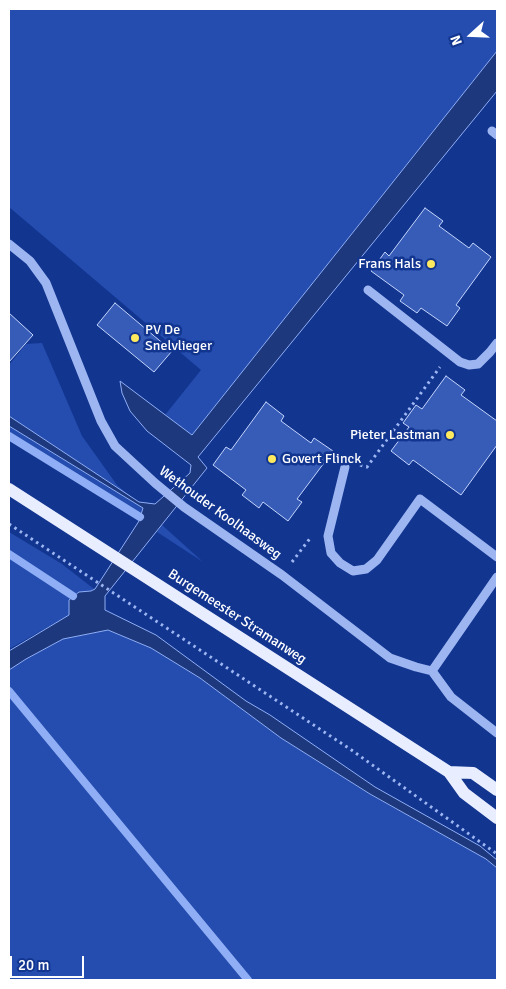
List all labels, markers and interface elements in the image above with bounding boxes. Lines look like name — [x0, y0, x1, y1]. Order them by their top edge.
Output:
north arrow — [446, 10, 496, 60]
text: N — [447, 33, 466, 48]
place label: Frans Hals — [358, 256, 421, 272]
marker: Frans Hals — [425, 258, 437, 270]
place label: PV De Snelvlieger — [145, 322, 212, 354]
marker: PV De Snelvlieger — [129, 332, 141, 344]
place label: Pieter Lastman — [350, 427, 440, 443]
marker: Pieter Lastman — [444, 429, 456, 441]
place label: Govert Flinck — [282, 451, 361, 467]
marker: Govert Flinck — [266, 453, 278, 465]
street label: Wethouder Koolhaasweg — [155, 463, 285, 563]
street label: Burgemeester Stramanweg — [165, 566, 309, 668]
scale bar — [12, 946, 86, 978]
text: 20 m — [18, 956, 49, 974]

